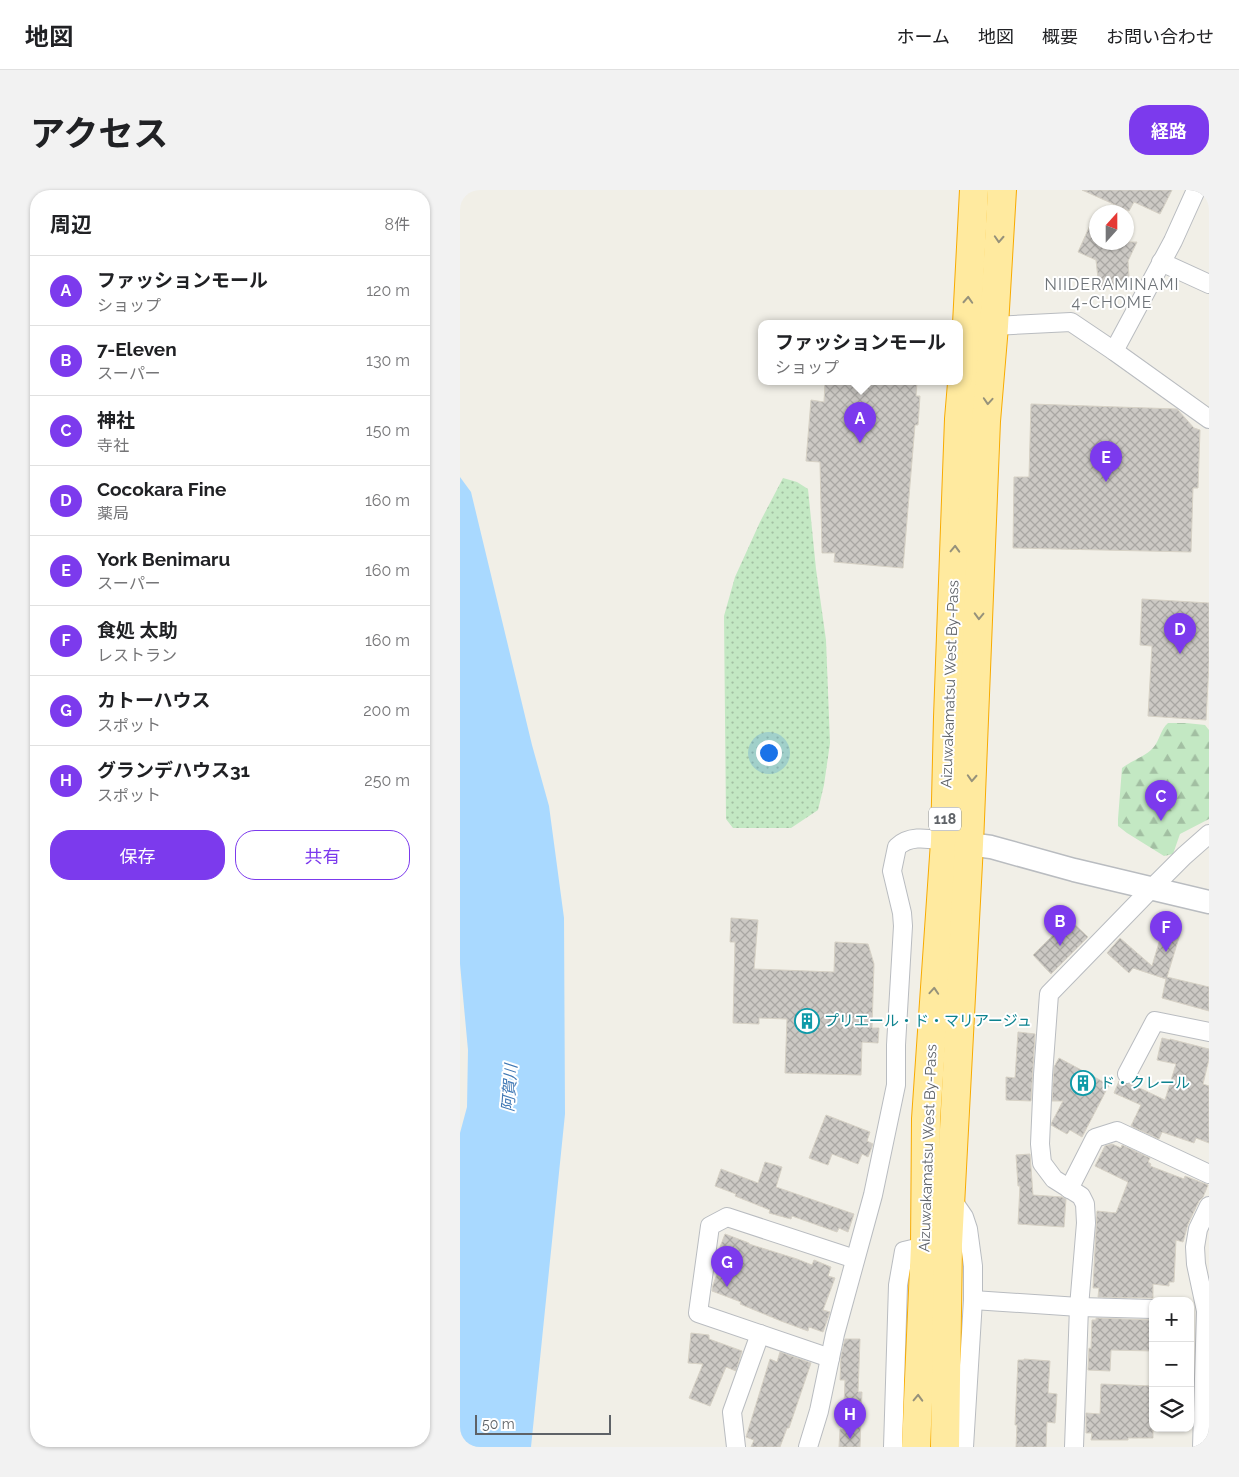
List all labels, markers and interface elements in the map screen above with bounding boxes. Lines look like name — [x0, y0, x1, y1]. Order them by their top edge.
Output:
text: 地図 — [25, 22, 73, 51]
text: ホーム — [897, 26, 950, 47]
text: 地図 — [978, 26, 1014, 47]
text: 概要 — [1042, 26, 1078, 47]
text: お問い合わせ — [1106, 26, 1214, 47]
button: 経路 — [1129, 105, 1209, 155]
text: アクセス — [30, 113, 168, 154]
north arrow — [1089, 205, 1134, 250]
text: 周辺 — [50, 212, 92, 237]
text: 8件 — [385, 215, 410, 234]
one-way arrow — [993, 235, 1004, 243]
text: ファッションモール — [97, 269, 268, 291]
district label: NIIDERAMINAMI 4-CHOME — [1045, 275, 1179, 312]
text: A — [61, 281, 71, 300]
text: 120 m — [366, 281, 410, 300]
one-way arrow — [963, 295, 974, 303]
text: ショップ — [97, 296, 161, 315]
popup — [758, 320, 963, 385]
text: ファッションモール — [775, 331, 946, 353]
text: 7-Eleven — [97, 338, 177, 360]
text: B — [61, 351, 71, 370]
text: 130 m — [366, 351, 410, 370]
text: ショップ — [775, 358, 839, 377]
text: スーパー — [97, 364, 161, 383]
one-way arrow — [983, 397, 994, 405]
pin: A — [844, 402, 876, 443]
text: 神社 — [97, 409, 135, 431]
text: C — [61, 421, 71, 440]
text: 150 m — [366, 421, 410, 440]
text: 寺社 — [97, 436, 129, 455]
pin: E — [1090, 441, 1122, 482]
text: Cocokara Fine — [97, 478, 226, 500]
text: D — [60, 491, 72, 510]
text: 160 m — [365, 491, 410, 510]
text: 薬局 — [97, 504, 129, 523]
one-way arrow — [949, 545, 960, 553]
text: York Benimaru — [97, 548, 230, 570]
text: E — [61, 561, 71, 580]
text: 160 m — [365, 561, 410, 580]
text: スーパー — [97, 574, 161, 593]
street label: Aizuwakamatsu West By-Pass — [937, 580, 963, 788]
one-way arrow — [974, 612, 985, 620]
pin: D — [1164, 613, 1196, 654]
text: 食処 太助 — [97, 619, 178, 641]
text: F — [61, 631, 71, 650]
text: 160 m — [365, 631, 410, 650]
text: レストラン — [97, 646, 177, 665]
text: カトーハウス — [97, 689, 211, 711]
text: G — [60, 701, 72, 720]
text: 200 m — [363, 701, 410, 720]
text: スポット — [97, 716, 161, 735]
your location — [756, 740, 782, 766]
text: グランデハウス31 — [97, 759, 250, 781]
text: H — [60, 771, 72, 790]
text: 250 m — [364, 771, 410, 790]
one-way arrow — [967, 774, 977, 782]
pin: C — [1145, 780, 1177, 821]
text: スポット — [97, 786, 161, 805]
road number: 118 — [929, 808, 961, 830]
button: 保存 — [50, 830, 225, 880]
button: 共有 — [235, 830, 410, 880]
pin: B — [1044, 905, 1076, 946]
pin: F — [1150, 911, 1182, 952]
one-way arrow — [929, 987, 940, 995]
building icon: プリエール・ド・マリアージュ — [794, 1008, 820, 1034]
place label: プリエール・ド・マリアージュ — [824, 1012, 1032, 1030]
street label: Aizuwakamatsu West By-Pass — [915, 1044, 941, 1252]
water label: 阿賀川 — [498, 1061, 521, 1113]
building icon: ド・クレール — [1070, 1070, 1096, 1096]
place label: ド・クレール — [1100, 1074, 1190, 1092]
pin: G — [711, 1246, 743, 1287]
map controls — [1149, 1297, 1194, 1432]
button: + — [1149, 1297, 1194, 1342]
button: − — [1149, 1342, 1194, 1387]
button: layers — [1149, 1387, 1194, 1432]
one-way arrow — [913, 1394, 924, 1402]
pin: H — [834, 1398, 866, 1439]
scale bar — [475, 1412, 611, 1435]
text: 50 m — [482, 1416, 515, 1432]

